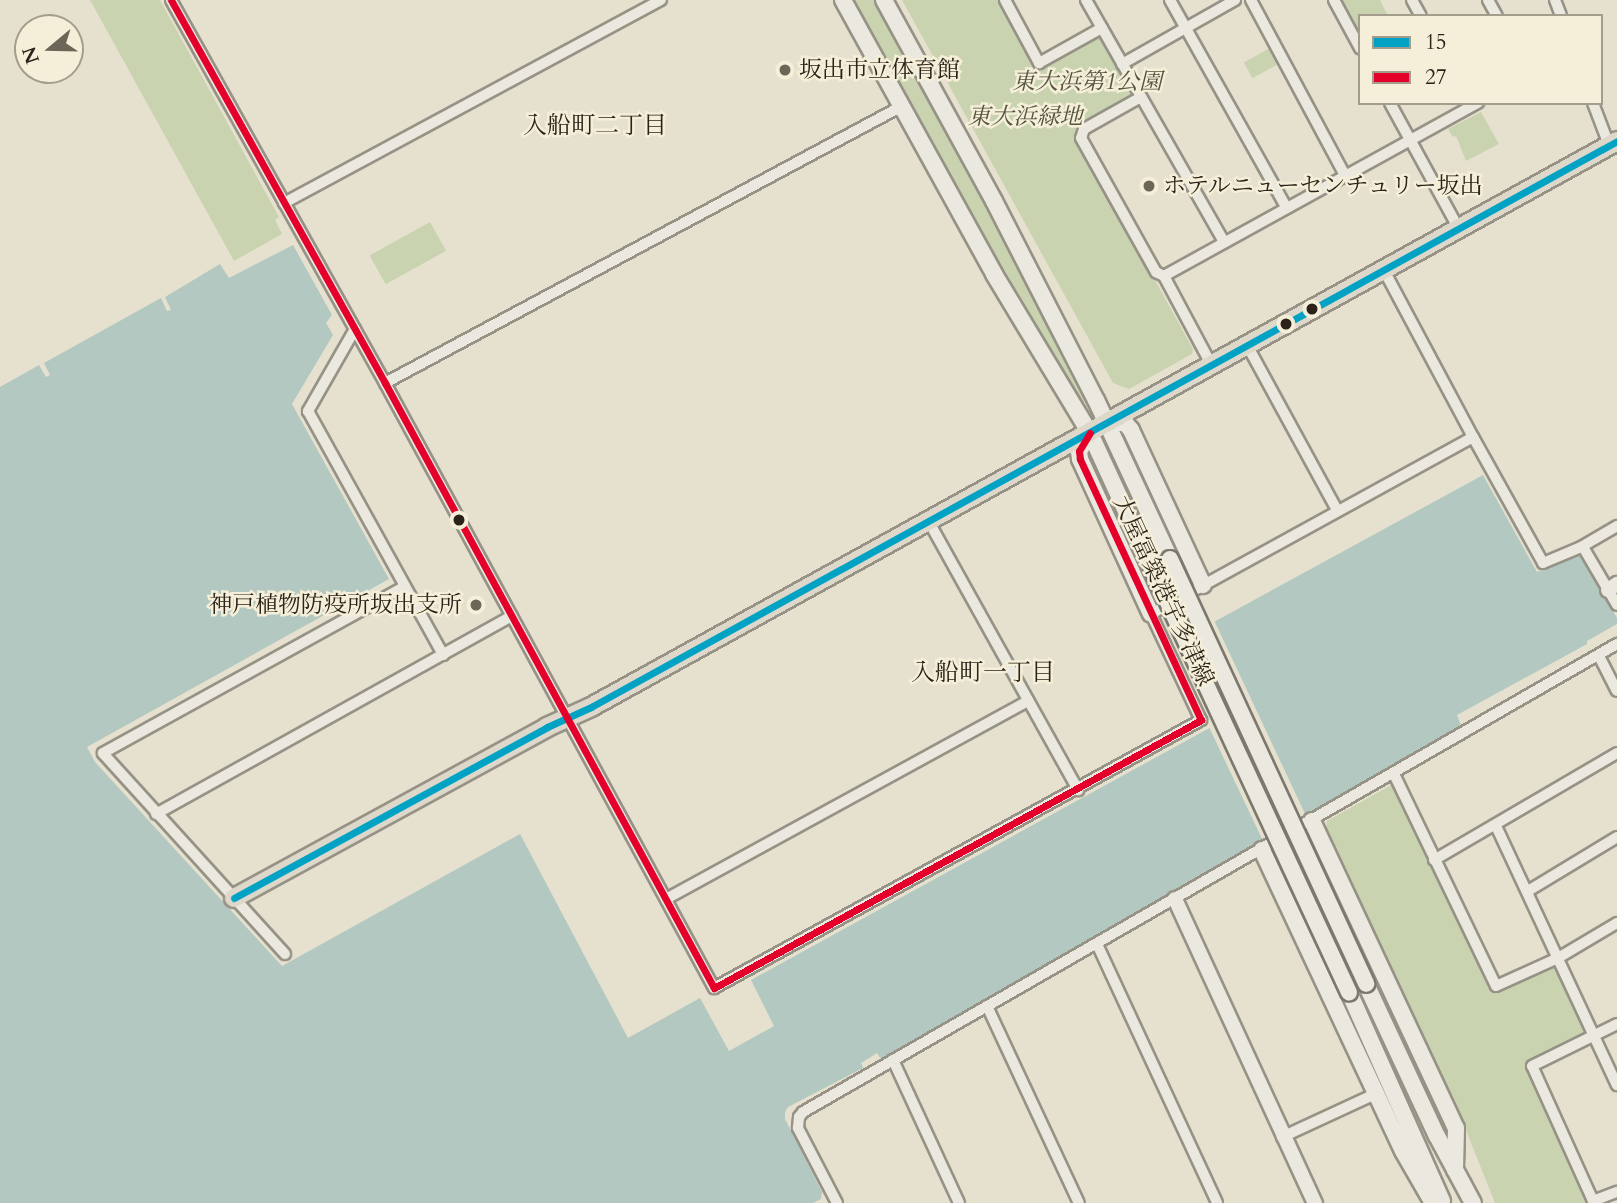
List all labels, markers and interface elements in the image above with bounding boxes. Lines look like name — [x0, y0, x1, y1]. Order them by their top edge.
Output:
north arrow — [14, 14, 84, 84]
legend — [1358, 14, 1603, 105]
text: 15 — [1425, 28, 1447, 57]
text: N — [16, 43, 46, 67]
place label: 坂出市立体育館 — [799, 56, 960, 84]
marker: 坂出市立体育館 — [777, 62, 793, 78]
text: 27 — [1425, 63, 1447, 92]
park label: 東大浜第1公園 — [1012, 68, 1162, 96]
park label: 東大浜緑地 — [968, 103, 1082, 131]
district label: 入船町二丁目 — [523, 112, 667, 140]
place label: ホテルニューセンチュリー坂出 — [1163, 172, 1485, 200]
marker: ホテルニューセンチュリー坂出 — [1141, 178, 1157, 194]
unlabelled marker — [1305, 302, 1319, 316]
unlabelled marker — [1279, 317, 1293, 331]
street label: 大屋冨築港宇多津線 — [1107, 491, 1219, 691]
unlabelled marker — [452, 513, 466, 527]
place label: 神戸植物防疫所坂出支所 — [209, 591, 462, 619]
marker: 神戸植物防疫所坂出支所 — [468, 597, 484, 613]
district label: 入船町一丁目 — [911, 659, 1055, 687]

